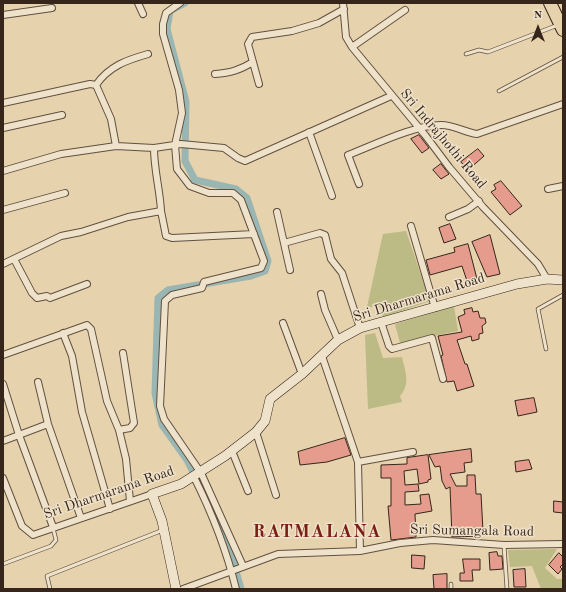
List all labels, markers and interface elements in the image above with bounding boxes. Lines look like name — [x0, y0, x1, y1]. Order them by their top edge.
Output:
north arrow — [518, 8, 558, 48]
text: N — [534, 10, 542, 21]
street label: Sri Indrajhothi Road — [396, 85, 490, 193]
street label: Sri Dharmarama Road — [351, 270, 487, 326]
street label: Sri Dharmarama Road — [41, 463, 177, 523]
district label: RATMALANA — [253, 521, 381, 543]
street label: Sri Sumangala Road — [410, 522, 534, 540]

